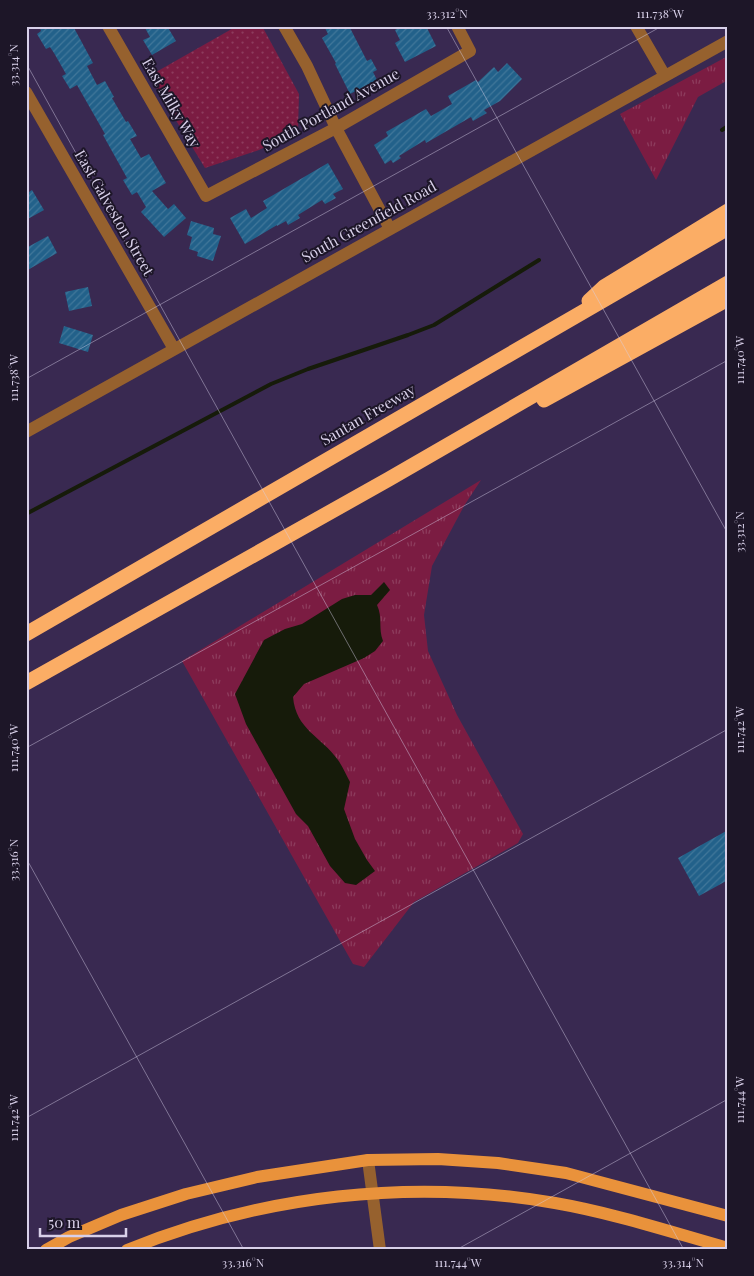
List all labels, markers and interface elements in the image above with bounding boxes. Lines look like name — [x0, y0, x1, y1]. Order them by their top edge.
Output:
text: 33.312°N — [426, 5, 468, 21]
text: 111.738°W — [636, 5, 684, 21]
text: 33.314°N — [5, 44, 21, 86]
street label: East Milky Way — [138, 54, 206, 151]
street label: South Portland Avenue — [258, 63, 403, 155]
street label: East Galveston Street — [71, 146, 159, 280]
street label: South Greenfield Road — [297, 175, 440, 267]
text: 111.740°W — [731, 336, 747, 384]
text: 111.738°W — [5, 354, 21, 402]
street label: Santan Freeway — [316, 379, 419, 449]
text: 33.312°N — [731, 511, 747, 553]
text: 111.742°W — [731, 706, 747, 754]
text: 111.740°W — [5, 724, 21, 772]
text: 33.316°N — [5, 838, 21, 881]
text: 111.744°W — [731, 1076, 747, 1124]
text: 111.742°W — [5, 1094, 21, 1142]
scale bar — [40, 1206, 126, 1238]
text: 50 m — [48, 1212, 81, 1232]
text: 33.316°N — [222, 1254, 265, 1270]
text: 111.744°W — [434, 1254, 482, 1270]
text: 33.314°N — [662, 1254, 704, 1270]

